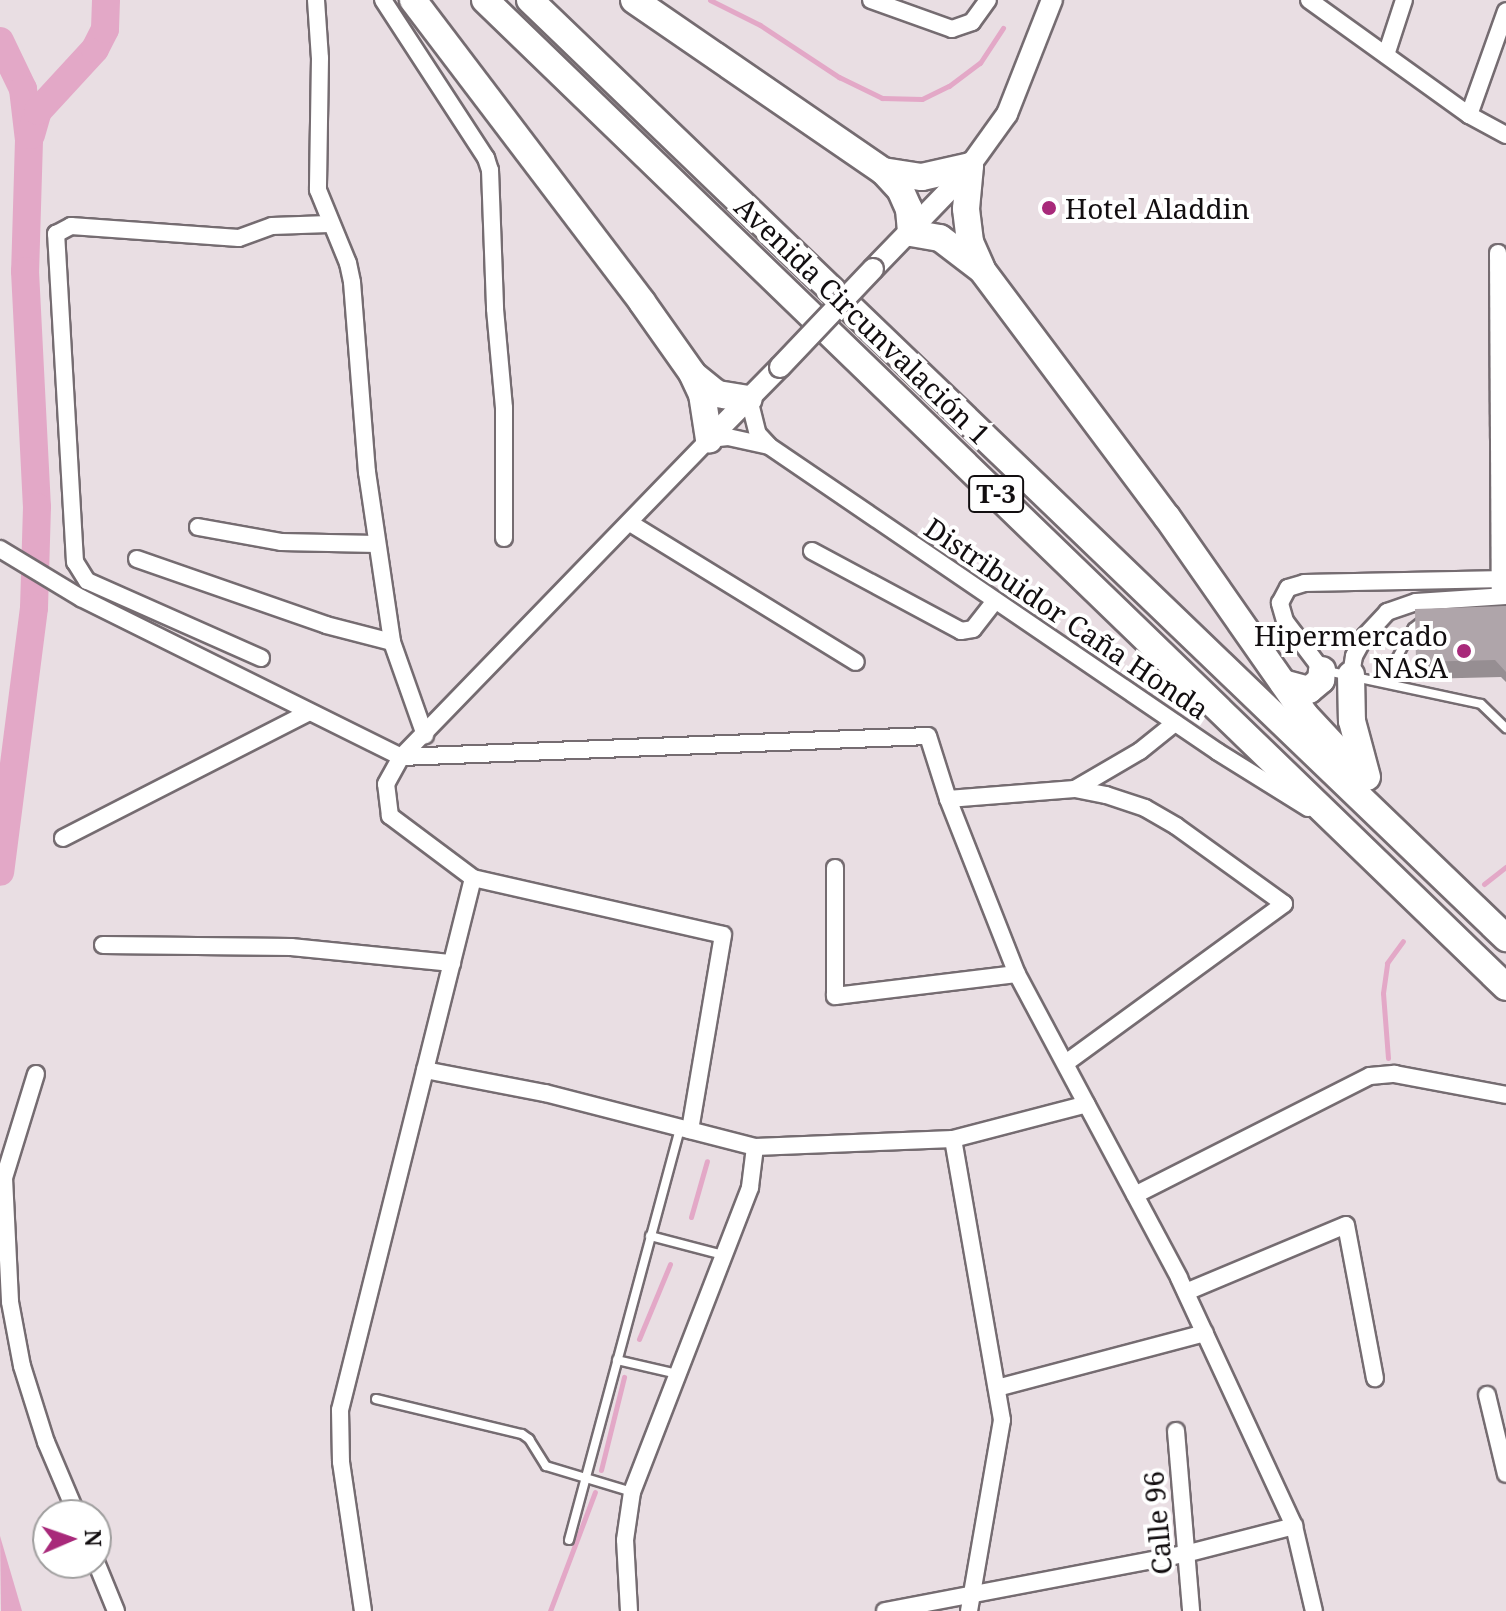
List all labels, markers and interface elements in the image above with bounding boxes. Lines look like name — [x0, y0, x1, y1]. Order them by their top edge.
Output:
street label: Avenida Circunvalación 1 — [728, 189, 998, 451]
place label: Hotel Aladdin — [1065, 191, 1250, 225]
marker: Hotel Aladdin — [1040, 199, 1058, 217]
road number: T-3 — [968, 472, 1024, 516]
street label: Distribuidor Caña Honda — [919, 510, 1215, 726]
place label: Hipermercado NASA — [1254, 618, 1448, 684]
marker: Hipermercado NASA — [1455, 642, 1473, 660]
street label: Calle 96 — [1136, 1470, 1178, 1576]
north arrow — [32, 1499, 112, 1579]
text: N — [79, 1529, 109, 1547]

